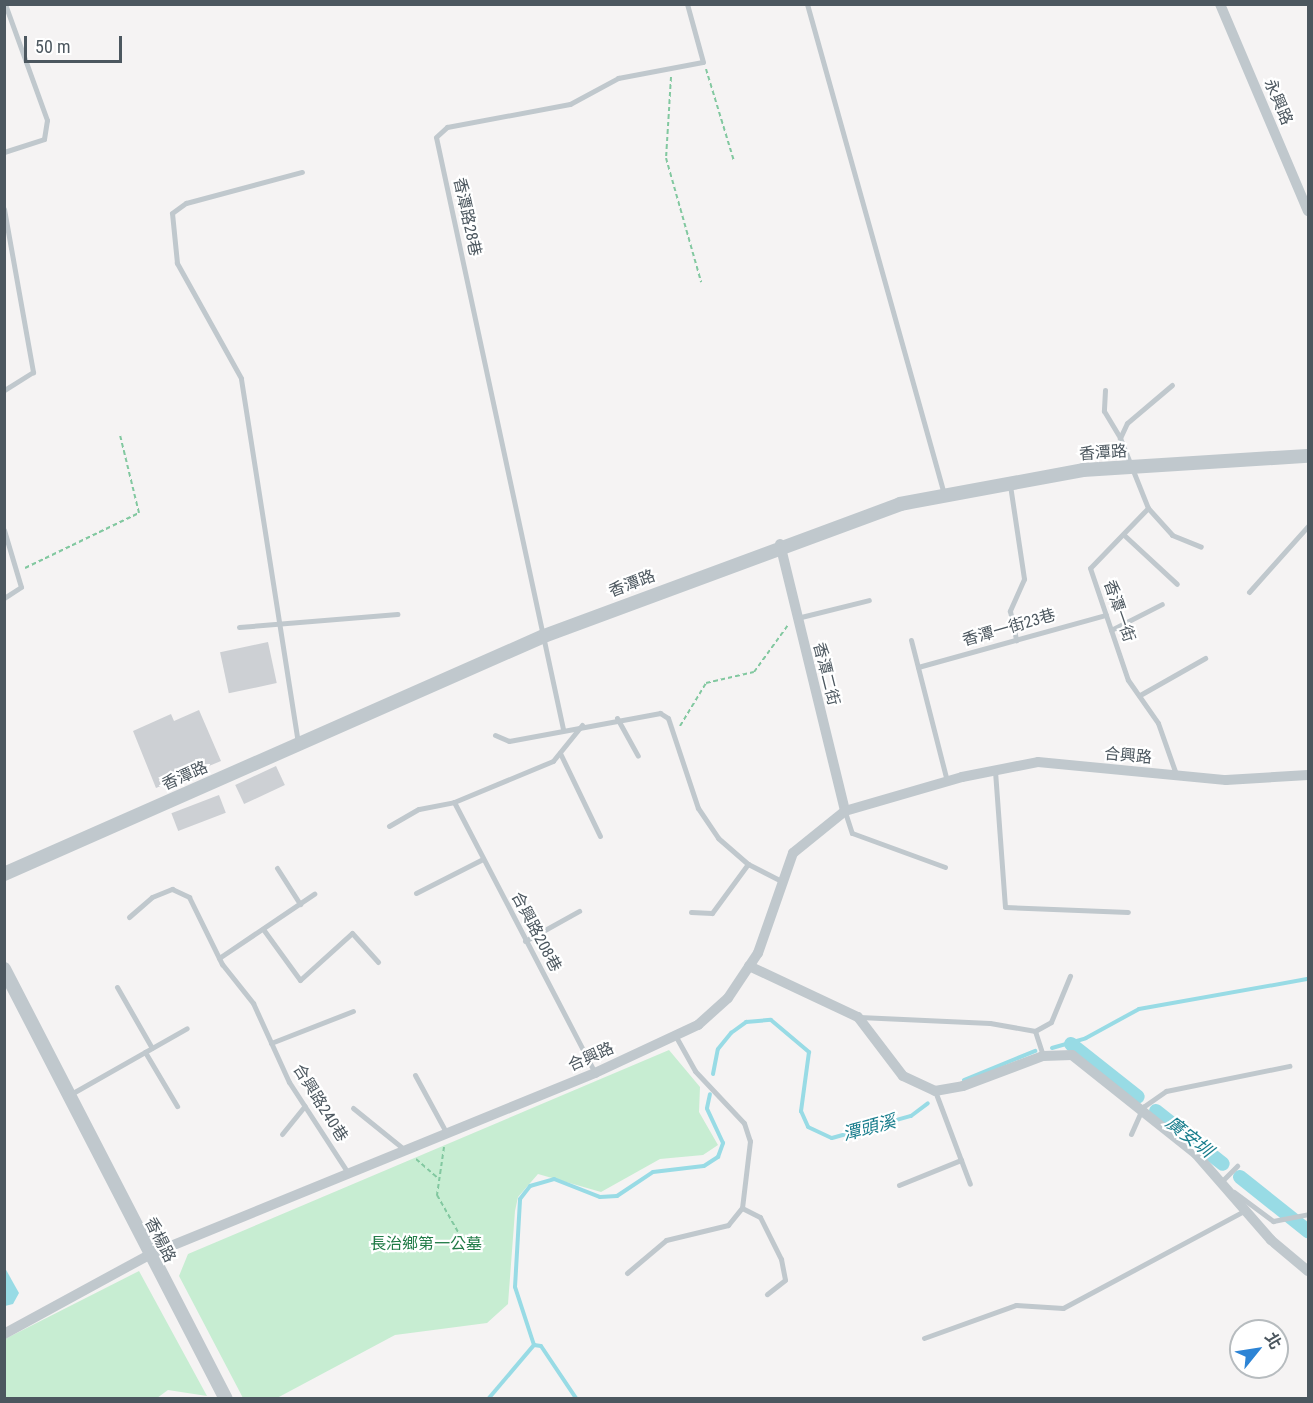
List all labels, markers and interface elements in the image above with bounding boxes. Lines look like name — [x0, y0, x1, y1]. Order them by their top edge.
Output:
scale bar — [27, 24, 124, 62]
text: 50 m — [35, 36, 70, 57]
street label: 永興路 — [1260, 76, 1296, 128]
street label: 香潭路28巷 — [449, 176, 485, 258]
street label: 香潭路 — [1078, 442, 1128, 464]
street label: 香潭路 — [606, 566, 658, 602]
street label: 香潭一街 — [1100, 578, 1138, 644]
street label: 香潭一街23巷 — [960, 606, 1058, 650]
street label: 香潭二街 — [809, 641, 843, 707]
street label: 合興路 — [1103, 744, 1153, 768]
street label: 香潭路 — [159, 757, 211, 795]
street label: 合興路208巷 — [507, 889, 565, 975]
street label: 合興路 — [565, 1038, 617, 1076]
street label: 合興路240巷 — [289, 1061, 351, 1145]
water label: 潭頭溪 — [840, 1111, 898, 1145]
water label: 廣安圳 — [1161, 1112, 1217, 1162]
street label: 香楊路 — [141, 1214, 179, 1266]
park label: 長治鄉第一公墓 — [370, 1234, 482, 1254]
north arrow — [1229, 1319, 1289, 1379]
text: 北 — [1261, 1329, 1286, 1352]

